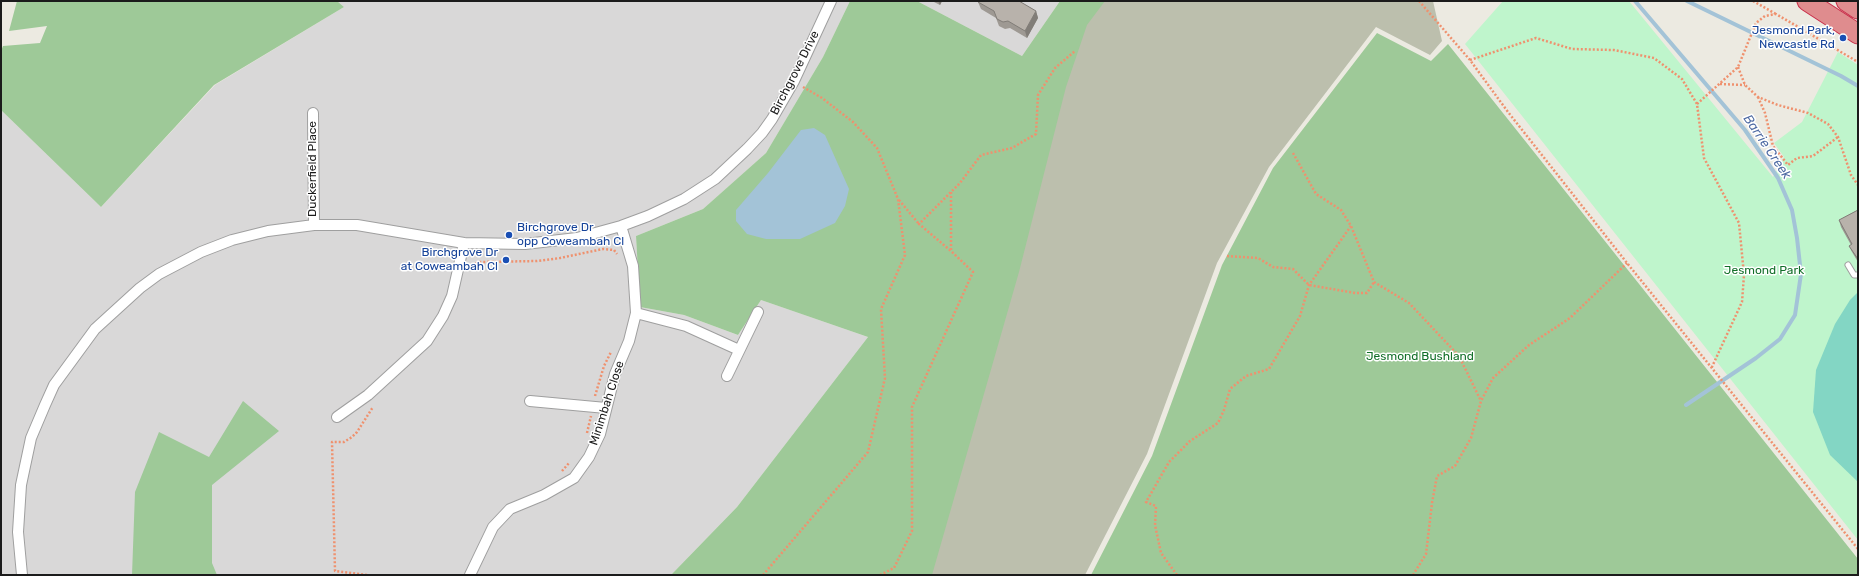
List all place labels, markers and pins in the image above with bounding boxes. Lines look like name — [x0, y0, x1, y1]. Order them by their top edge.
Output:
place label: Jesmond Park, Newcastle Rd — [1752, 24, 1835, 52]
marker: Jesmond Park, Newcastle Rd — [1838, 33, 1848, 43]
place label: Birchgrove Dr opp Coweambah Cl — [517, 221, 624, 249]
marker: Birchgrove Dr opp Coweambah Cl — [504, 230, 514, 240]
place label: Birchgrove Dr at Coweambah Cl — [401, 246, 498, 274]
marker: Birchgrove Dr at Coweambah Cl — [501, 255, 511, 265]

